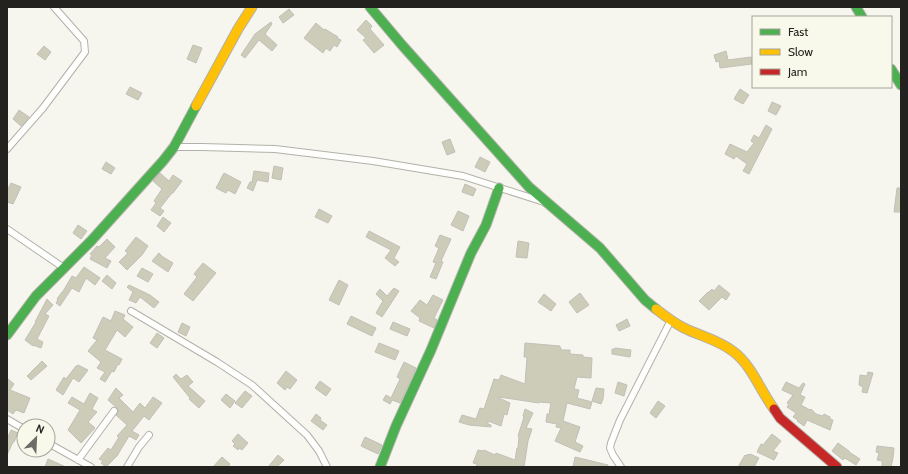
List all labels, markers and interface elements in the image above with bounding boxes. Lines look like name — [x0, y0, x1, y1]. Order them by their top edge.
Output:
legend — [752, 16, 892, 88]
text: Fast — [788, 24, 808, 39]
text: Slow — [788, 44, 813, 59]
text: Jam — [787, 64, 807, 79]
north arrow — [16, 418, 56, 458]
text: N — [34, 421, 46, 437]

